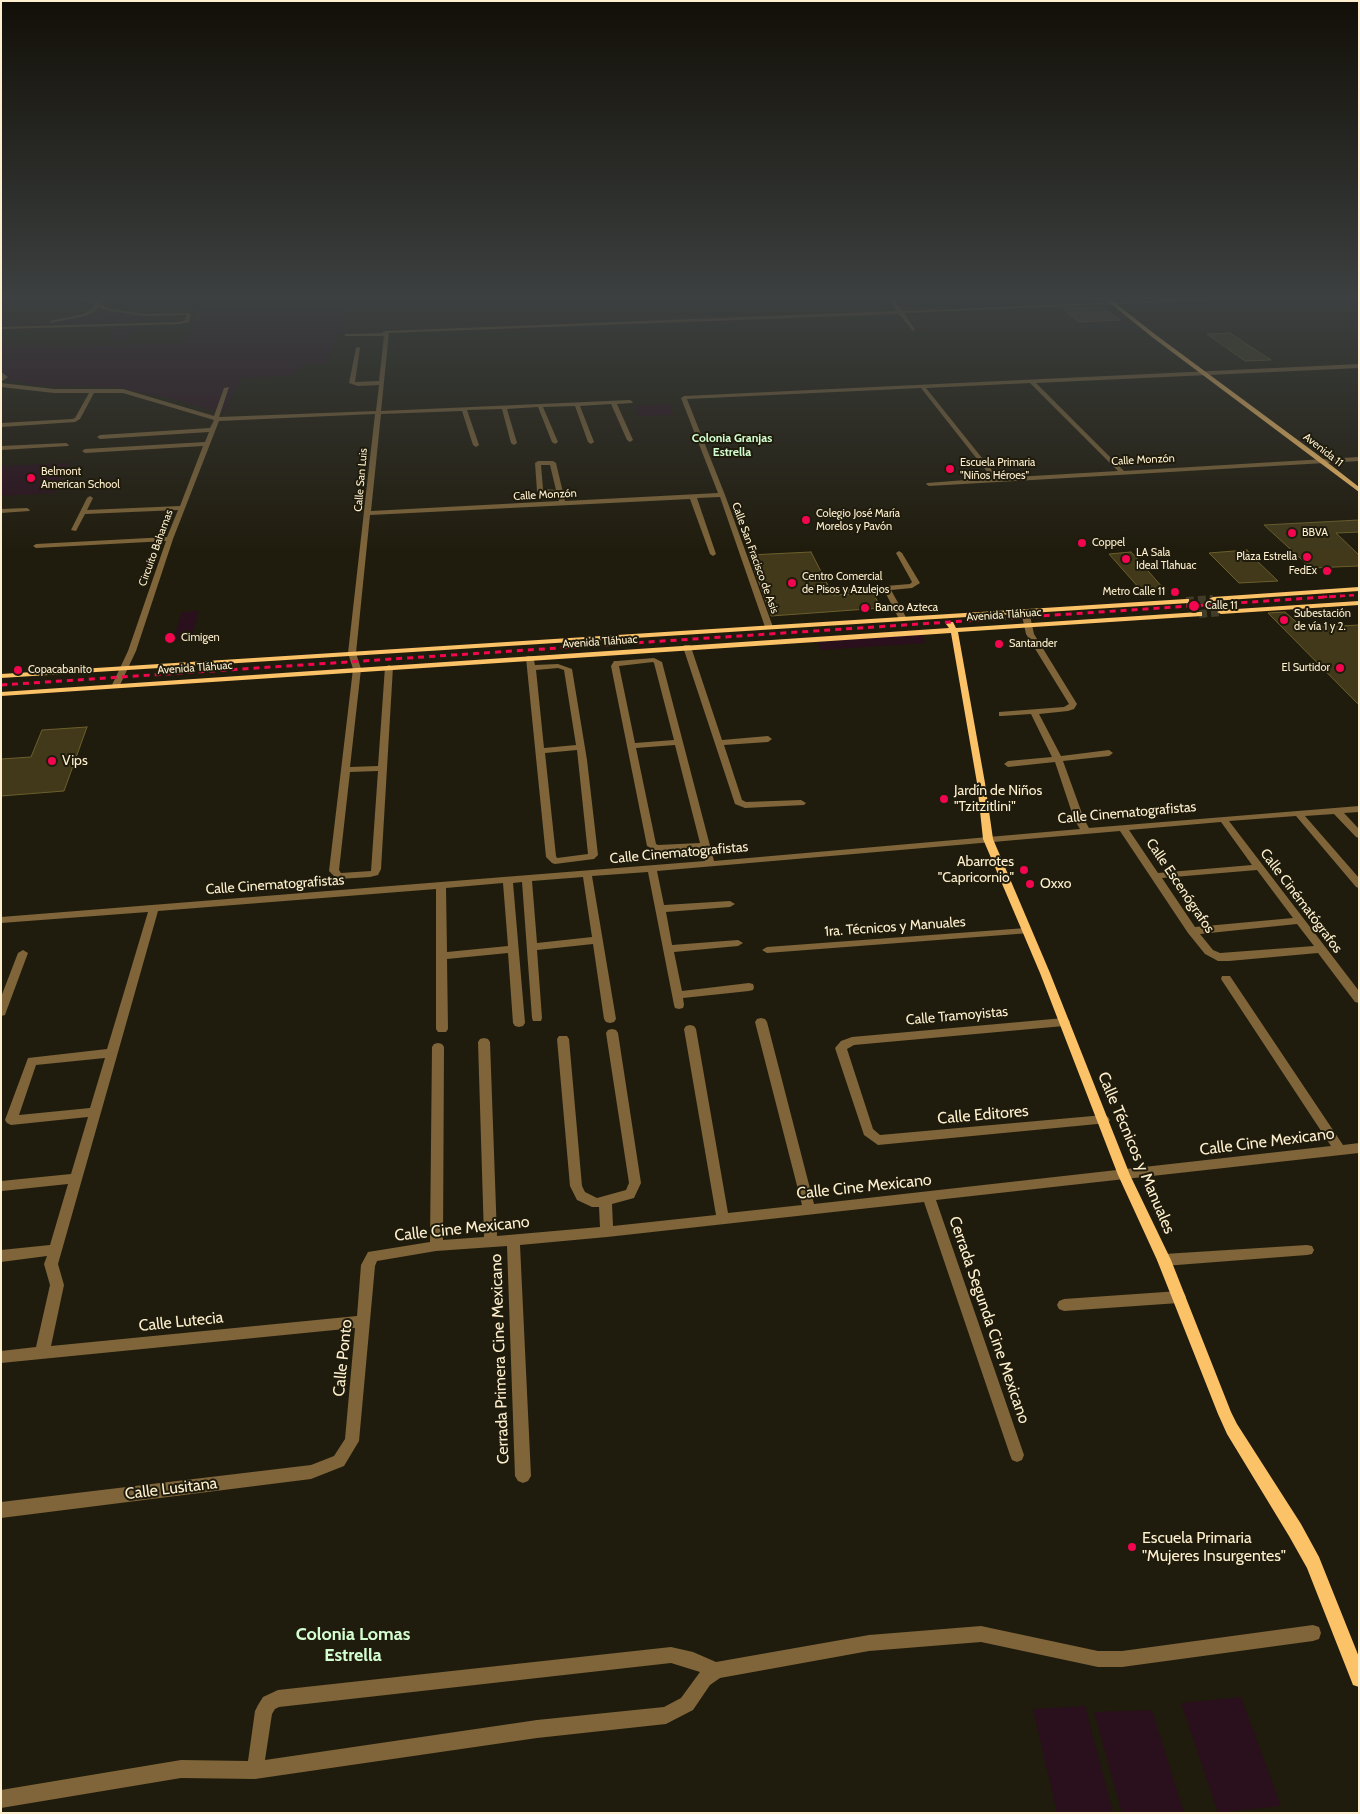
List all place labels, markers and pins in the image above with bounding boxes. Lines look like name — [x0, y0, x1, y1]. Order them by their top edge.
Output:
place label: Escuela Primaria "Niños Héroes" — [960, 456, 1035, 482]
marker: Escuela Primaria "Niños Héroes" — [944, 463, 956, 475]
place label: Belmont American School — [41, 465, 120, 491]
marker: Belmont American School — [25, 472, 37, 484]
place label: Colegio José María Morelos y Pavón — [816, 507, 900, 533]
marker: Colegio José María Morelos y Pavón — [800, 514, 812, 526]
place label: BBVA — [1302, 526, 1328, 540]
marker: BBVA — [1286, 527, 1298, 539]
place label: Coppel — [1092, 536, 1125, 550]
marker: Coppel — [1076, 537, 1088, 549]
place label: LA Sala Ideal Tlahuac — [1136, 546, 1196, 572]
place label: Plaza Estrella — [1236, 550, 1297, 564]
marker: Plaza Estrella — [1301, 551, 1313, 563]
marker: LA Sala Ideal Tlahuac — [1120, 553, 1132, 565]
place label: FedEx — [1289, 564, 1317, 578]
marker: FedEx — [1321, 565, 1333, 577]
place label: Centro Comercial de Pisos y Azulejos — [802, 570, 889, 596]
marker: Centro Comercial de Pisos y Azulejos — [786, 577, 798, 589]
place label: Metro Calle 11 — [1103, 585, 1165, 599]
marker: Metro Calle 11 — [1169, 586, 1181, 598]
marker: Calle 11 — [1187, 599, 1201, 613]
place label: Calle 11 — [1205, 599, 1237, 613]
place label: Banco Azteca — [875, 601, 938, 615]
marker: Banco Azteca — [859, 602, 871, 614]
place label: Subestación de vía 1 y 2. — [1294, 607, 1351, 633]
marker: Subestación de vía 1 y 2. — [1278, 614, 1290, 626]
marker: Cimigen — [163, 631, 177, 645]
place label: Cimigen — [181, 631, 220, 645]
place label: Santander — [1009, 637, 1057, 651]
marker: Santander — [993, 638, 1005, 650]
place label: El Surtidor — [1282, 661, 1330, 675]
marker: El Surtidor — [1334, 662, 1346, 674]
place label: Copacabanito — [28, 663, 92, 677]
marker: Copacabanito — [12, 664, 24, 676]
place label: Vips — [62, 753, 88, 769]
marker: Vips — [46, 755, 58, 767]
place label: Jardín de Niños "Tzitzitlini" — [954, 783, 1042, 816]
marker: Jardín de Niños "Tzitzitlini" — [938, 793, 950, 805]
place label: Abarrotes "Capricornio" — [938, 854, 1014, 886]
marker: Abarrotes "Capricornio" — [1018, 864, 1030, 876]
place label: Oxxo — [1040, 876, 1071, 892]
marker: Oxxo — [1024, 878, 1036, 890]
place label: Escuela Primaria "Mujeres Insurgentes" — [1142, 1528, 1286, 1566]
marker: Escuela Primaria "Mujeres Insurgentes" — [1126, 1541, 1138, 1553]

